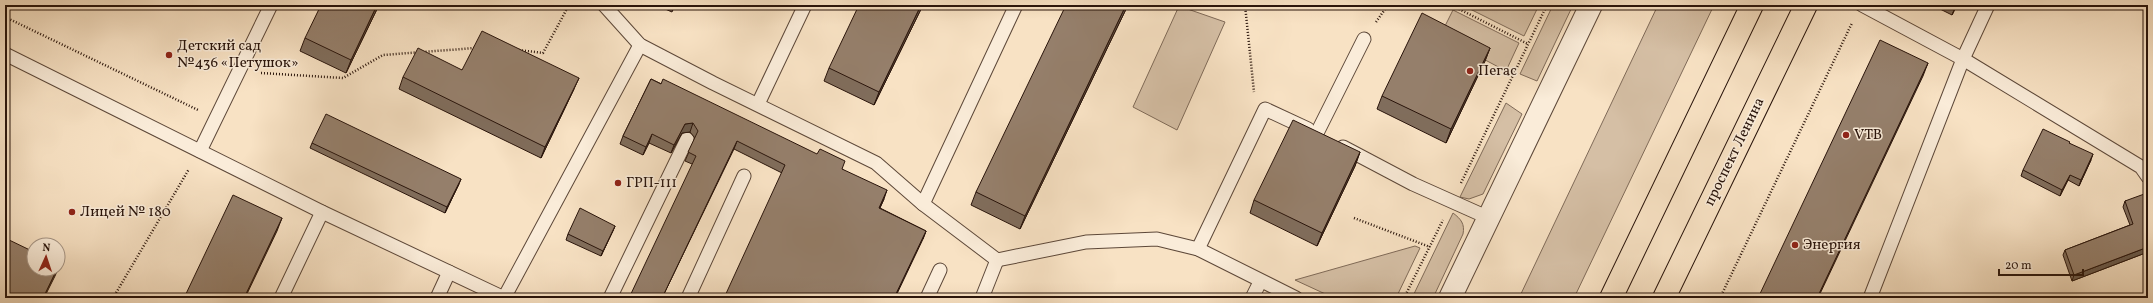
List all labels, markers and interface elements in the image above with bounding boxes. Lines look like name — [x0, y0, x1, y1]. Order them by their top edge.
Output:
place label: Детский сад №436 «Петушок» — [177, 36, 299, 74]
marker: Детский сад №436 «Петушок» — [164, 50, 174, 60]
place label: Пегас — [1478, 61, 1517, 82]
marker: Пегас — [1465, 66, 1475, 76]
street label: проспект Ленина — [1700, 94, 1770, 210]
place label: VTB — [1854, 125, 1882, 146]
marker: VTB — [1841, 130, 1851, 140]
place label: ГРП-111 — [626, 173, 677, 194]
marker: ГРП-111 — [613, 178, 623, 188]
place label: Лицей № 180 — [80, 202, 171, 223]
marker: Лицей № 180 — [67, 207, 77, 217]
place label: Энергия — [1803, 235, 1861, 256]
north arrow — [26, 237, 66, 277]
marker: Энергия — [1790, 240, 1800, 250]
text: N — [42, 241, 51, 256]
scale bar — [1999, 251, 2083, 277]
text: 20 m — [2005, 258, 2032, 274]

